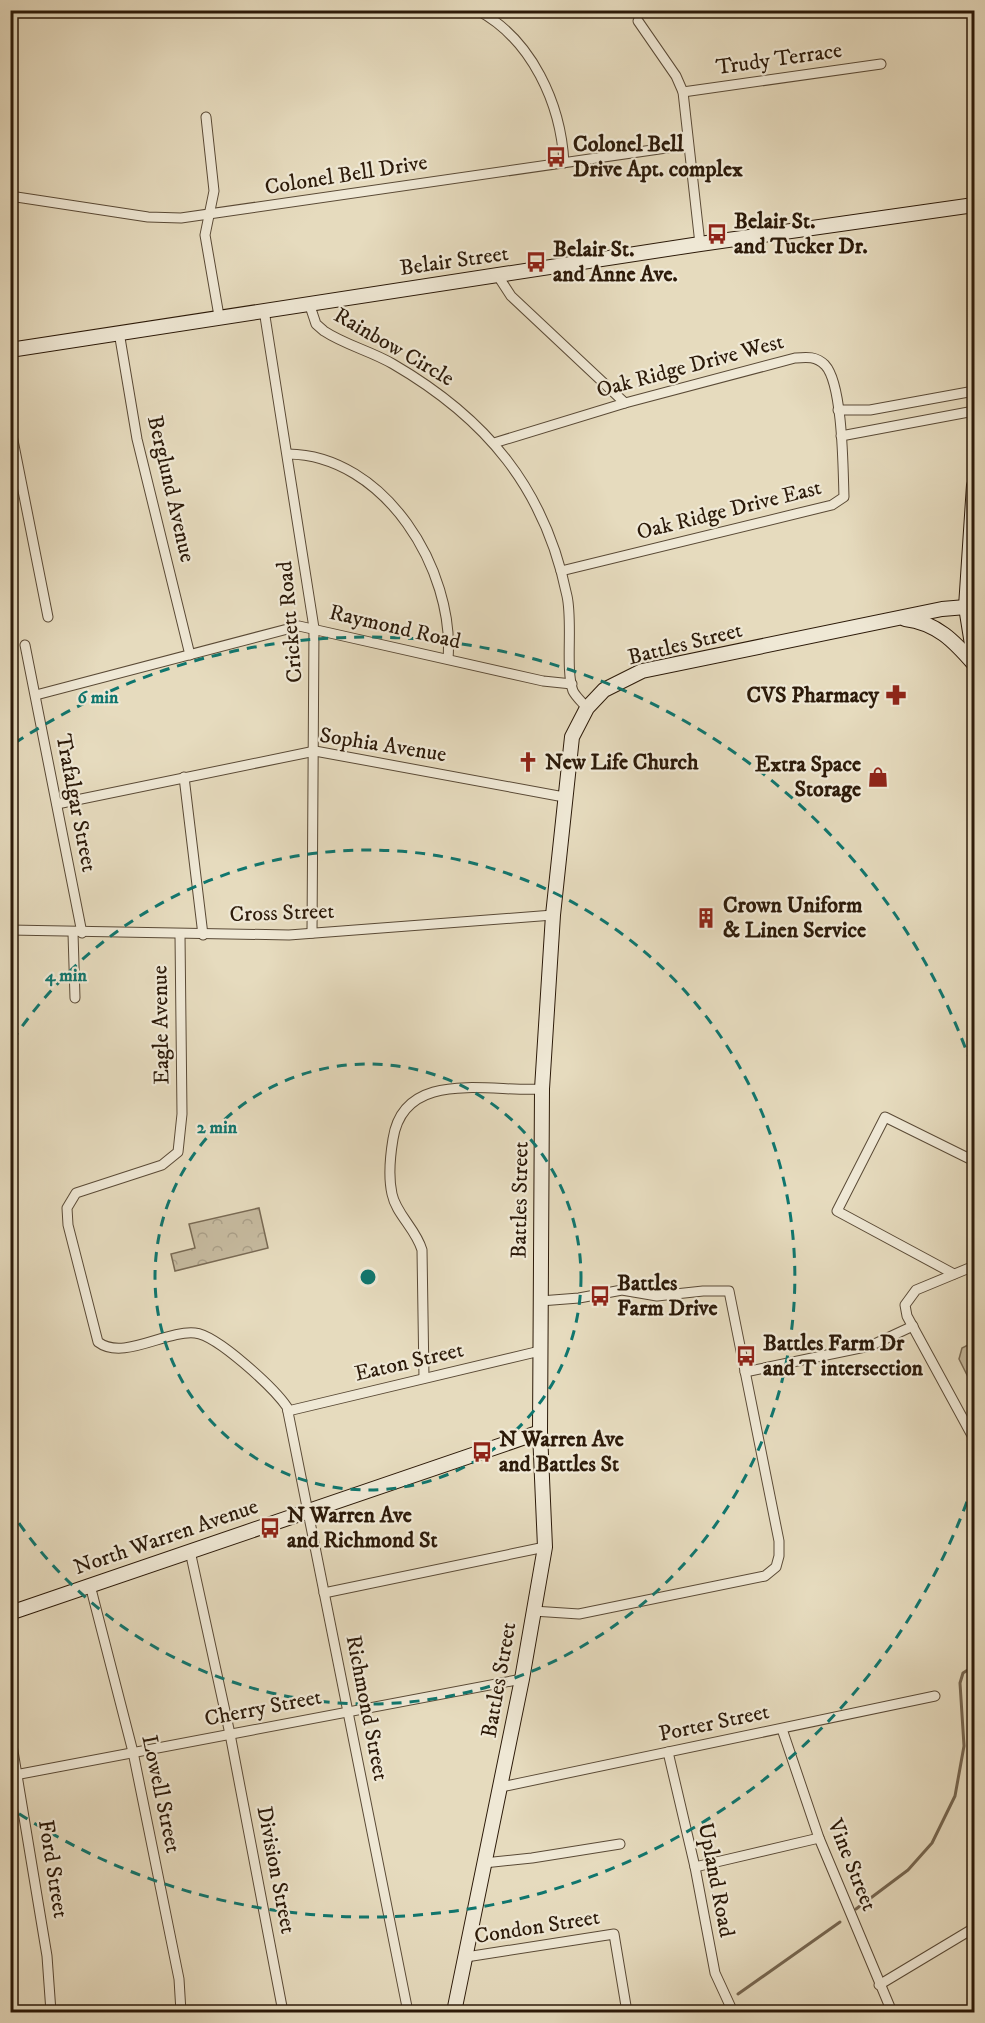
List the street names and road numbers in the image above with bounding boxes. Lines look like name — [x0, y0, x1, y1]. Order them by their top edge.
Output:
street label: Trudy Terrace — [714, 37, 844, 81]
street label: Colonel Bell Drive — [263, 149, 429, 201]
street label: Belair Street — [398, 240, 510, 282]
street label: Rainbow Circle — [329, 302, 459, 392]
street label: Oak Ridge Drive West — [593, 328, 787, 404]
street label: Berglund Avenue — [141, 413, 201, 565]
street label: Oak Ridge Drive East — [634, 474, 824, 546]
street label: Crickett Road — [271, 560, 309, 684]
street label: Raymond Road — [327, 599, 463, 655]
street label: Battles Street — [625, 617, 745, 671]
street label: Sophia Avenue — [318, 722, 448, 768]
street label: Trafalgar Street — [49, 732, 103, 874]
street label: Cross Street — [229, 898, 335, 928]
street label: Eagle Avenue — [146, 965, 176, 1085]
street label: Battles Street — [505, 1141, 535, 1259]
street label: Eaton Street — [352, 1336, 466, 1388]
street label: North Warren Avenue — [70, 1493, 262, 1581]
street label: Battles Street — [476, 1620, 522, 1740]
street label: Richmond Street — [340, 1633, 394, 1783]
street label: Cherry Street — [202, 1683, 324, 1733]
street label: Porter Street — [656, 1698, 772, 1748]
street label: Lowell Street — [135, 1733, 187, 1855]
street label: Division Street — [250, 1804, 302, 1936]
street label: Vine Street — [821, 1814, 883, 1915]
street label: Ford Street — [32, 1818, 74, 1920]
street label: Upland Road — [692, 1820, 740, 1940]
street label: Condon Street — [472, 1904, 602, 1950]

